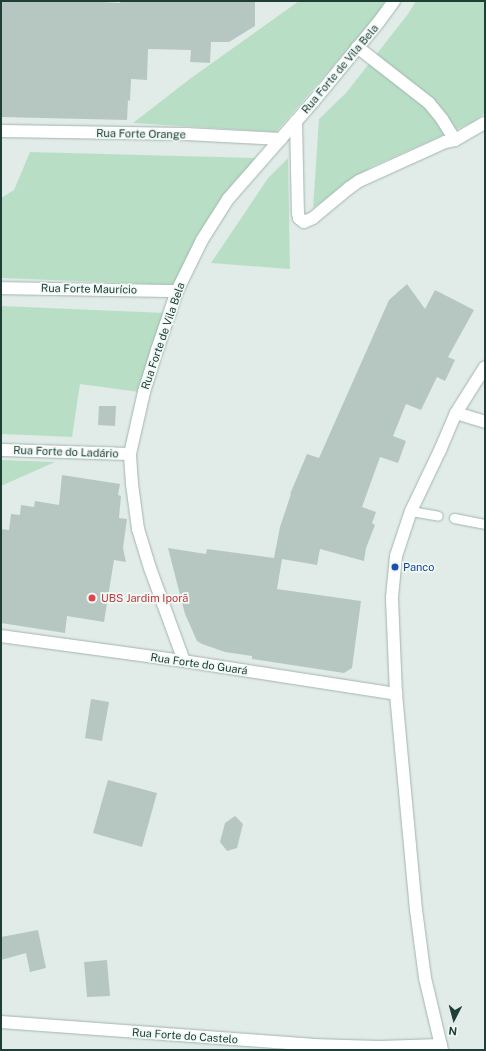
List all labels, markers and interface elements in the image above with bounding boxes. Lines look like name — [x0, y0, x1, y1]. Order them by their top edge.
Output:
street label: Rua Forte de Vila Bela — [299, 21, 381, 117]
street label: Rua Forte Orange — [96, 127, 186, 141]
street label: Rua Forte de Vila Bela — [138, 280, 188, 392]
street label: Rua Forte Maurício — [41, 282, 137, 296]
street label: Rua Forte do Ladário — [13, 444, 119, 460]
place label: Panco — [403, 560, 434, 574]
marker: Panco — [390, 562, 400, 572]
place label: UBS Jardim Iporã — [101, 591, 188, 605]
marker: UBS Jardim Iporã — [86, 592, 98, 604]
street label: Rua Forte do Guará — [149, 651, 249, 677]
north arrow — [434, 999, 474, 1039]
text: N — [448, 1025, 458, 1037]
street label: Rua Forte do Castelo — [132, 1026, 238, 1046]

